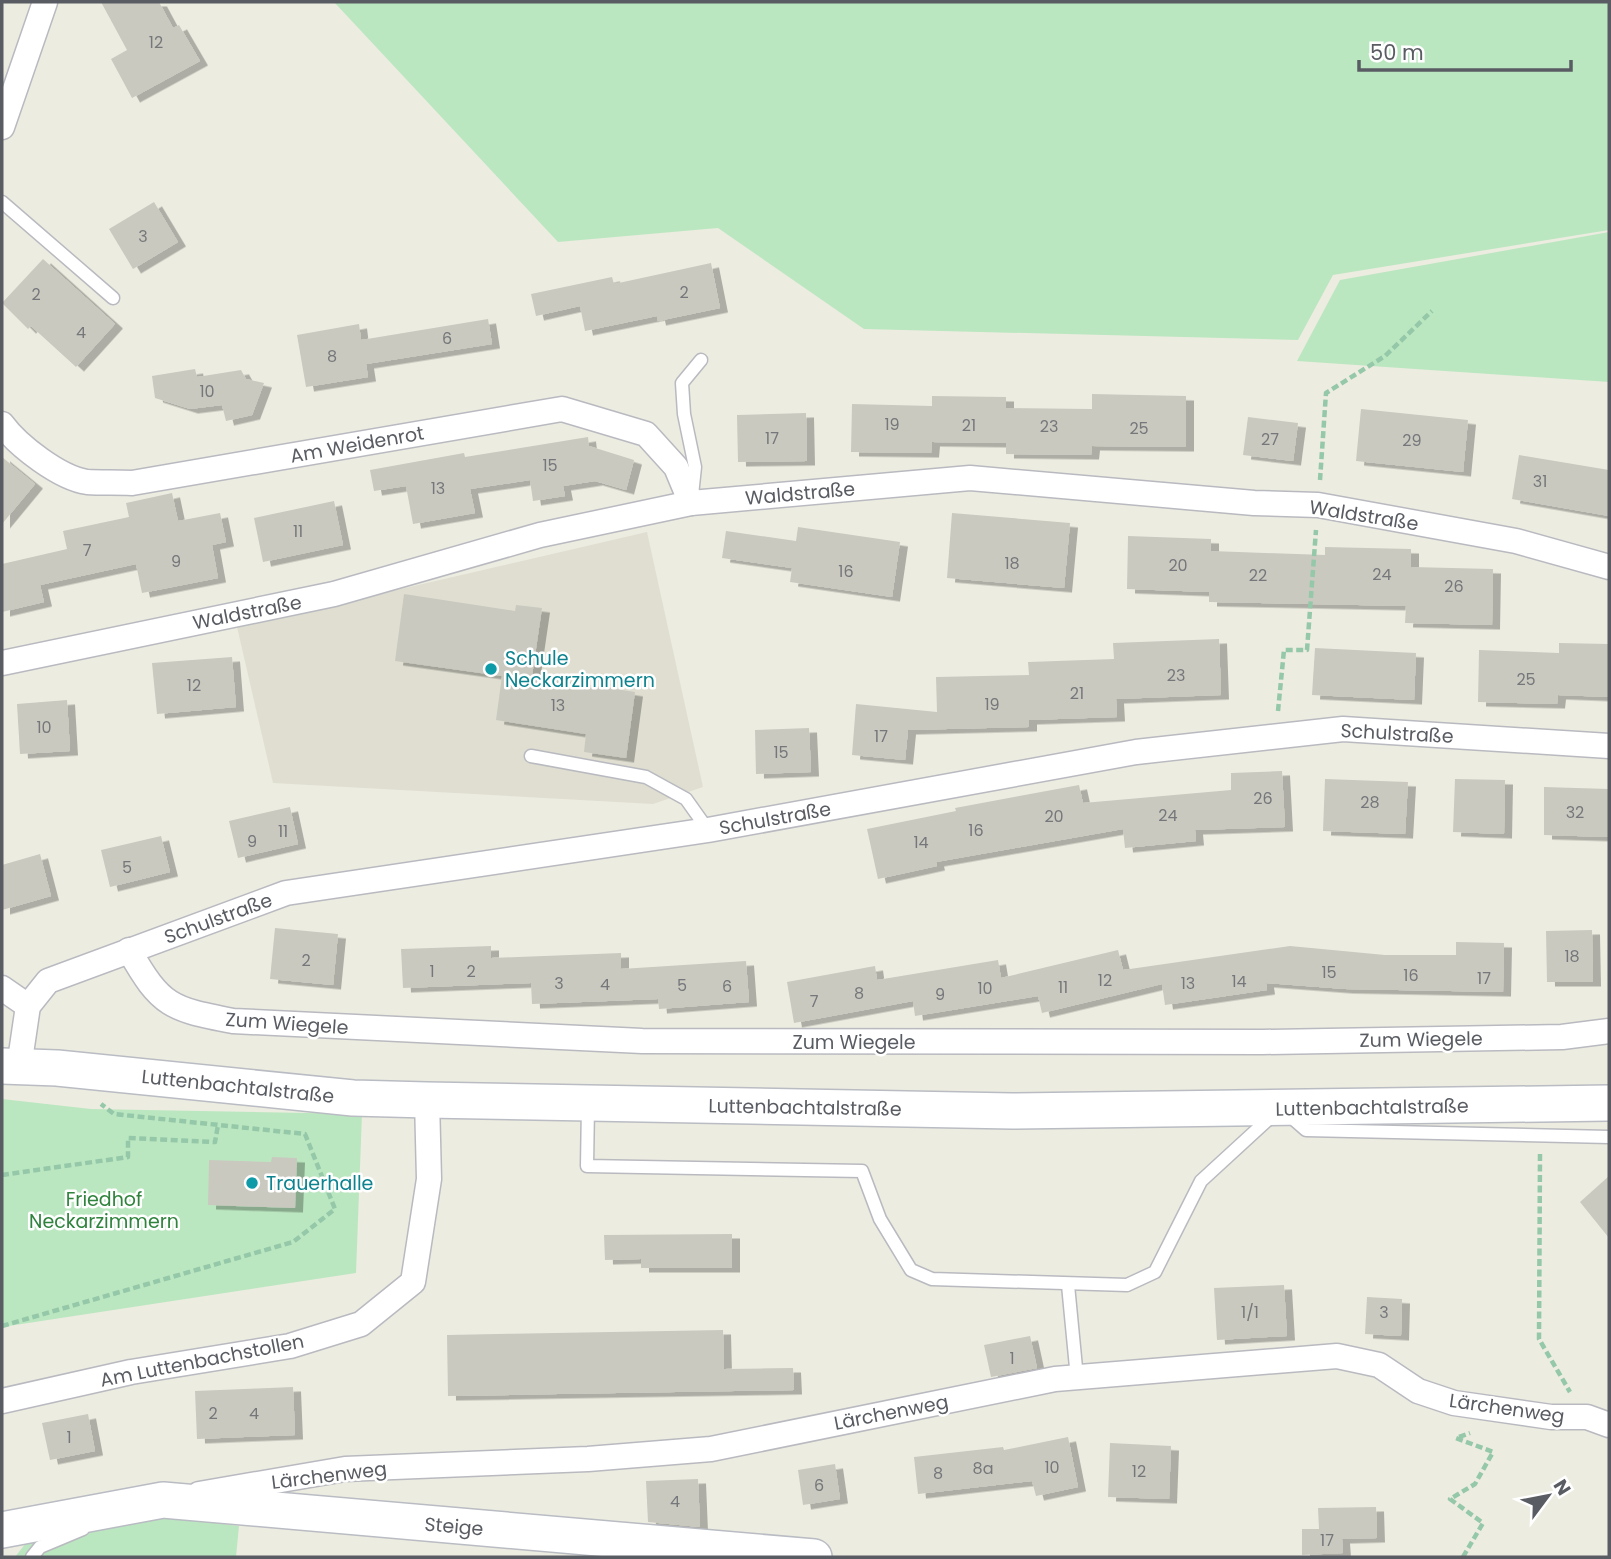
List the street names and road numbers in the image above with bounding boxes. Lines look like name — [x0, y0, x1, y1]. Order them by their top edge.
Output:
street label: Am Weidenrot — [288, 419, 426, 470]
street label: Waldstraße — [744, 475, 856, 512]
street label: Waldstraße — [1307, 494, 1421, 537]
street label: Waldstraße — [190, 589, 304, 636]
street label: Schulstraße — [1340, 717, 1454, 750]
street label: Schulstraße — [717, 795, 833, 842]
street label: Schulstraße — [160, 886, 276, 951]
street label: Zum Wiegele — [225, 1006, 349, 1041]
street label: Zum Wiegele — [1359, 1025, 1483, 1054]
street label: Zum Wiegele — [792, 1029, 916, 1056]
street label: Luttenbachtalstraße — [140, 1063, 336, 1110]
street label: Luttenbachtalstraße — [708, 1092, 902, 1123]
street label: Luttenbachtalstraße — [1275, 1092, 1469, 1123]
street label: Am Luttenbachstollen — [98, 1327, 306, 1394]
street label: Lärchenweg — [1448, 1387, 1566, 1430]
street label: Lärchenweg — [832, 1388, 951, 1437]
street label: Lärchenweg — [270, 1455, 388, 1496]
street label: Steige — [423, 1510, 485, 1543]

